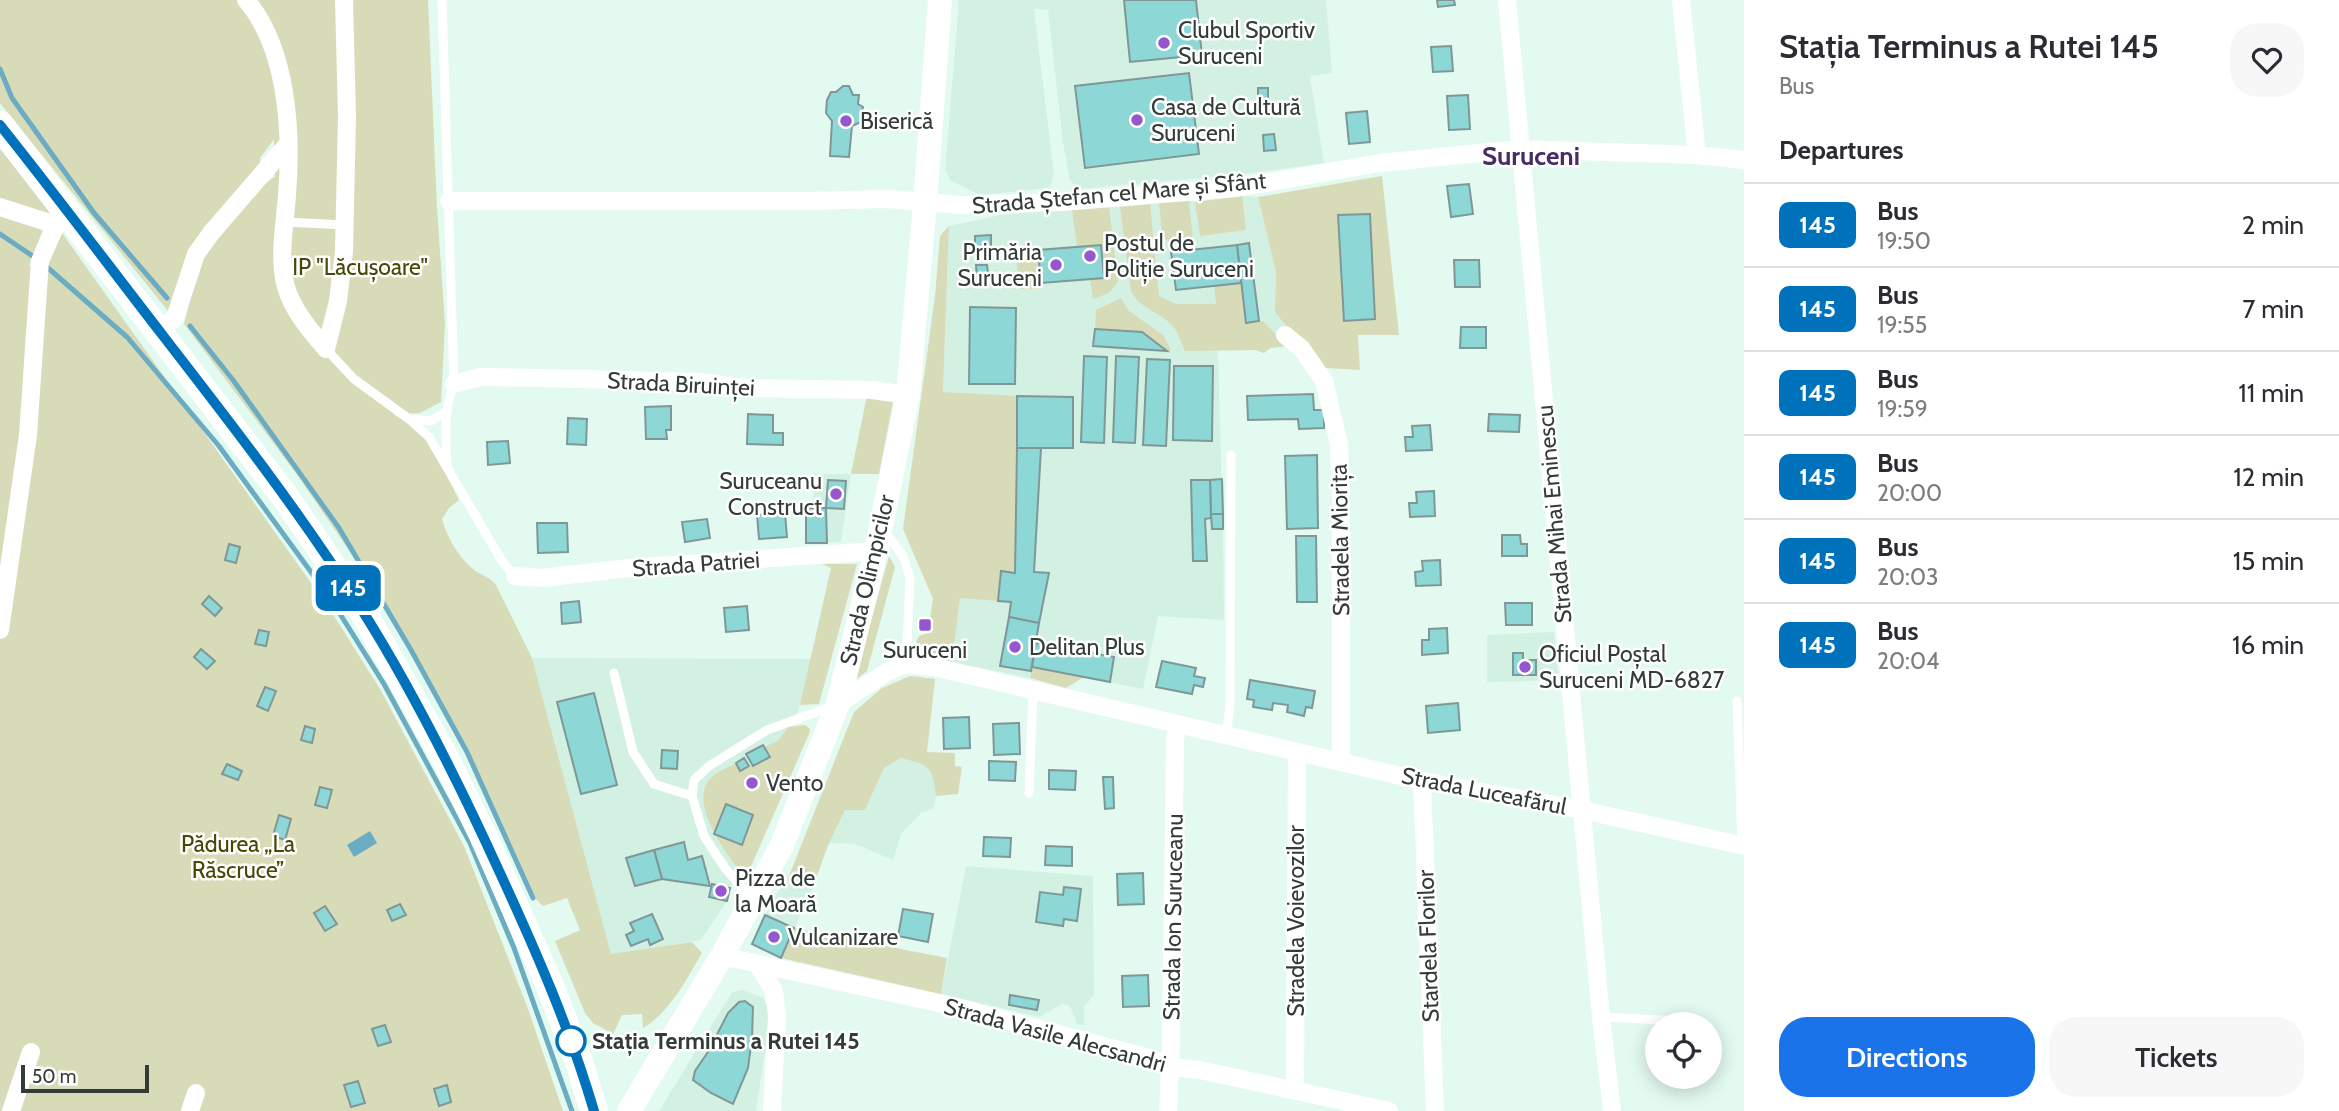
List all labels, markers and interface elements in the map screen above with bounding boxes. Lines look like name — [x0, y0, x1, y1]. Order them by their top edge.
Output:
place label: Clubul Sportiv Suruceni — [1178, 16, 1316, 70]
button: heart — [2230, 23, 2304, 97]
text: Stația Terminus a Rutei 145 — [1779, 26, 2159, 66]
marker: Clubul Sportiv Suruceni — [1156, 35, 1172, 51]
text: Bus — [1779, 72, 1814, 100]
place label: Casa de Cultură Suruceni — [1151, 93, 1301, 147]
place label: Biserică — [860, 107, 933, 135]
marker: Casa de Cultură Suruceni — [1129, 112, 1145, 128]
marker: Biserică — [838, 113, 854, 129]
text: Departures — [1779, 134, 1903, 166]
district label: Suruceni — [1482, 140, 1580, 172]
street label: Strada Ștefan cel Mare și Sfânt — [971, 166, 1268, 221]
text: Bus — [1877, 195, 1918, 227]
text: 2 min — [2242, 209, 2304, 241]
text: 145 — [1799, 210, 1836, 239]
text: 19:50 — [1877, 227, 1931, 255]
place label: Postul de Poliție Suruceni — [1104, 229, 1254, 284]
place label: Primăria Suruceni — [958, 238, 1042, 292]
marker: Postul de Poliție Suruceni — [1082, 248, 1098, 264]
park label: IP "Lăcușoare" — [292, 253, 428, 282]
marker: Primăria Suruceni — [1048, 257, 1064, 273]
text: Bus — [1877, 279, 1918, 311]
text: 7 min — [2242, 293, 2304, 325]
text: 145 — [1799, 294, 1836, 323]
text: 19:55 — [1877, 311, 1927, 339]
text: Bus — [1877, 363, 1918, 395]
street label: Strada Biruinței — [606, 366, 756, 403]
text: 11 min — [2238, 377, 2304, 409]
text: 145 — [1799, 378, 1836, 407]
text: 19:59 — [1877, 395, 1928, 423]
street label: Strada Mihai Eminescu — [1531, 404, 1577, 624]
text: Bus — [1877, 447, 1918, 479]
text: 12 min — [2233, 461, 2304, 493]
text: 145 — [1799, 462, 1836, 491]
street label: Stradela Miorița — [1325, 464, 1356, 616]
place label: Suruceanu Construct — [719, 467, 822, 521]
text: 20:00 — [1877, 479, 1942, 507]
marker: Suruceanu Construct — [828, 486, 844, 502]
street label: Strada Olimpicilor — [834, 491, 900, 668]
text: Bus — [1877, 531, 1918, 563]
text: 15 min — [2233, 545, 2304, 577]
street label: Strada Patriei — [631, 546, 761, 582]
text: 145 — [1799, 546, 1836, 575]
text: 20:03 — [1877, 563, 1938, 591]
line badge: 145 — [308, 565, 388, 611]
text: 145 — [330, 573, 366, 602]
text: Bus — [1877, 615, 1918, 647]
marker: Suruceni — [917, 617, 933, 633]
text: 16 min — [2232, 629, 2304, 661]
text: 145 — [1799, 630, 1836, 659]
place label: Delitan Plus — [1029, 633, 1145, 661]
place label: Suruceni — [883, 636, 967, 664]
marker: Delitan Plus — [1007, 639, 1023, 655]
place label: Oficiul Poștal Suruceni MD-6827 — [1539, 640, 1725, 694]
text: 20:04 — [1877, 647, 1939, 675]
marker: Oficiul Poștal Suruceni MD-6827 — [1517, 659, 1533, 675]
street label: Strada Luceafărul — [1399, 761, 1570, 821]
place label: Vento — [766, 769, 823, 797]
marker: Vento — [744, 775, 760, 791]
street label: Strada Ion Suruceanu — [1157, 813, 1189, 1021]
street label: Stradela Voievozilor — [1282, 825, 1310, 1017]
park label: Pădurea „La Răscruce” — [181, 830, 295, 884]
place label: Pizza de la Moară — [735, 864, 817, 918]
street label: Stardela Florilor — [1411, 869, 1445, 1023]
marker: Pizza de la Moară — [713, 883, 729, 899]
place label: Vulcanizare — [788, 923, 899, 951]
marker: Vulcanizare — [766, 929, 782, 945]
street label: Strada Vasile Alecsandri — [941, 992, 1169, 1078]
map controls — [1645, 1012, 1722, 1089]
button: locate — [1645, 1012, 1722, 1089]
button: Directions — [1779, 1017, 2035, 1097]
button: Tickets — [2049, 1017, 2304, 1097]
marker: Stația Terminus a Rutei 145 — [556, 1026, 586, 1056]
place label: Stația Terminus a Rutei 145 — [592, 1027, 860, 1056]
scale bar — [21, 1062, 149, 1094]
text: 50 m — [32, 1065, 76, 1088]

